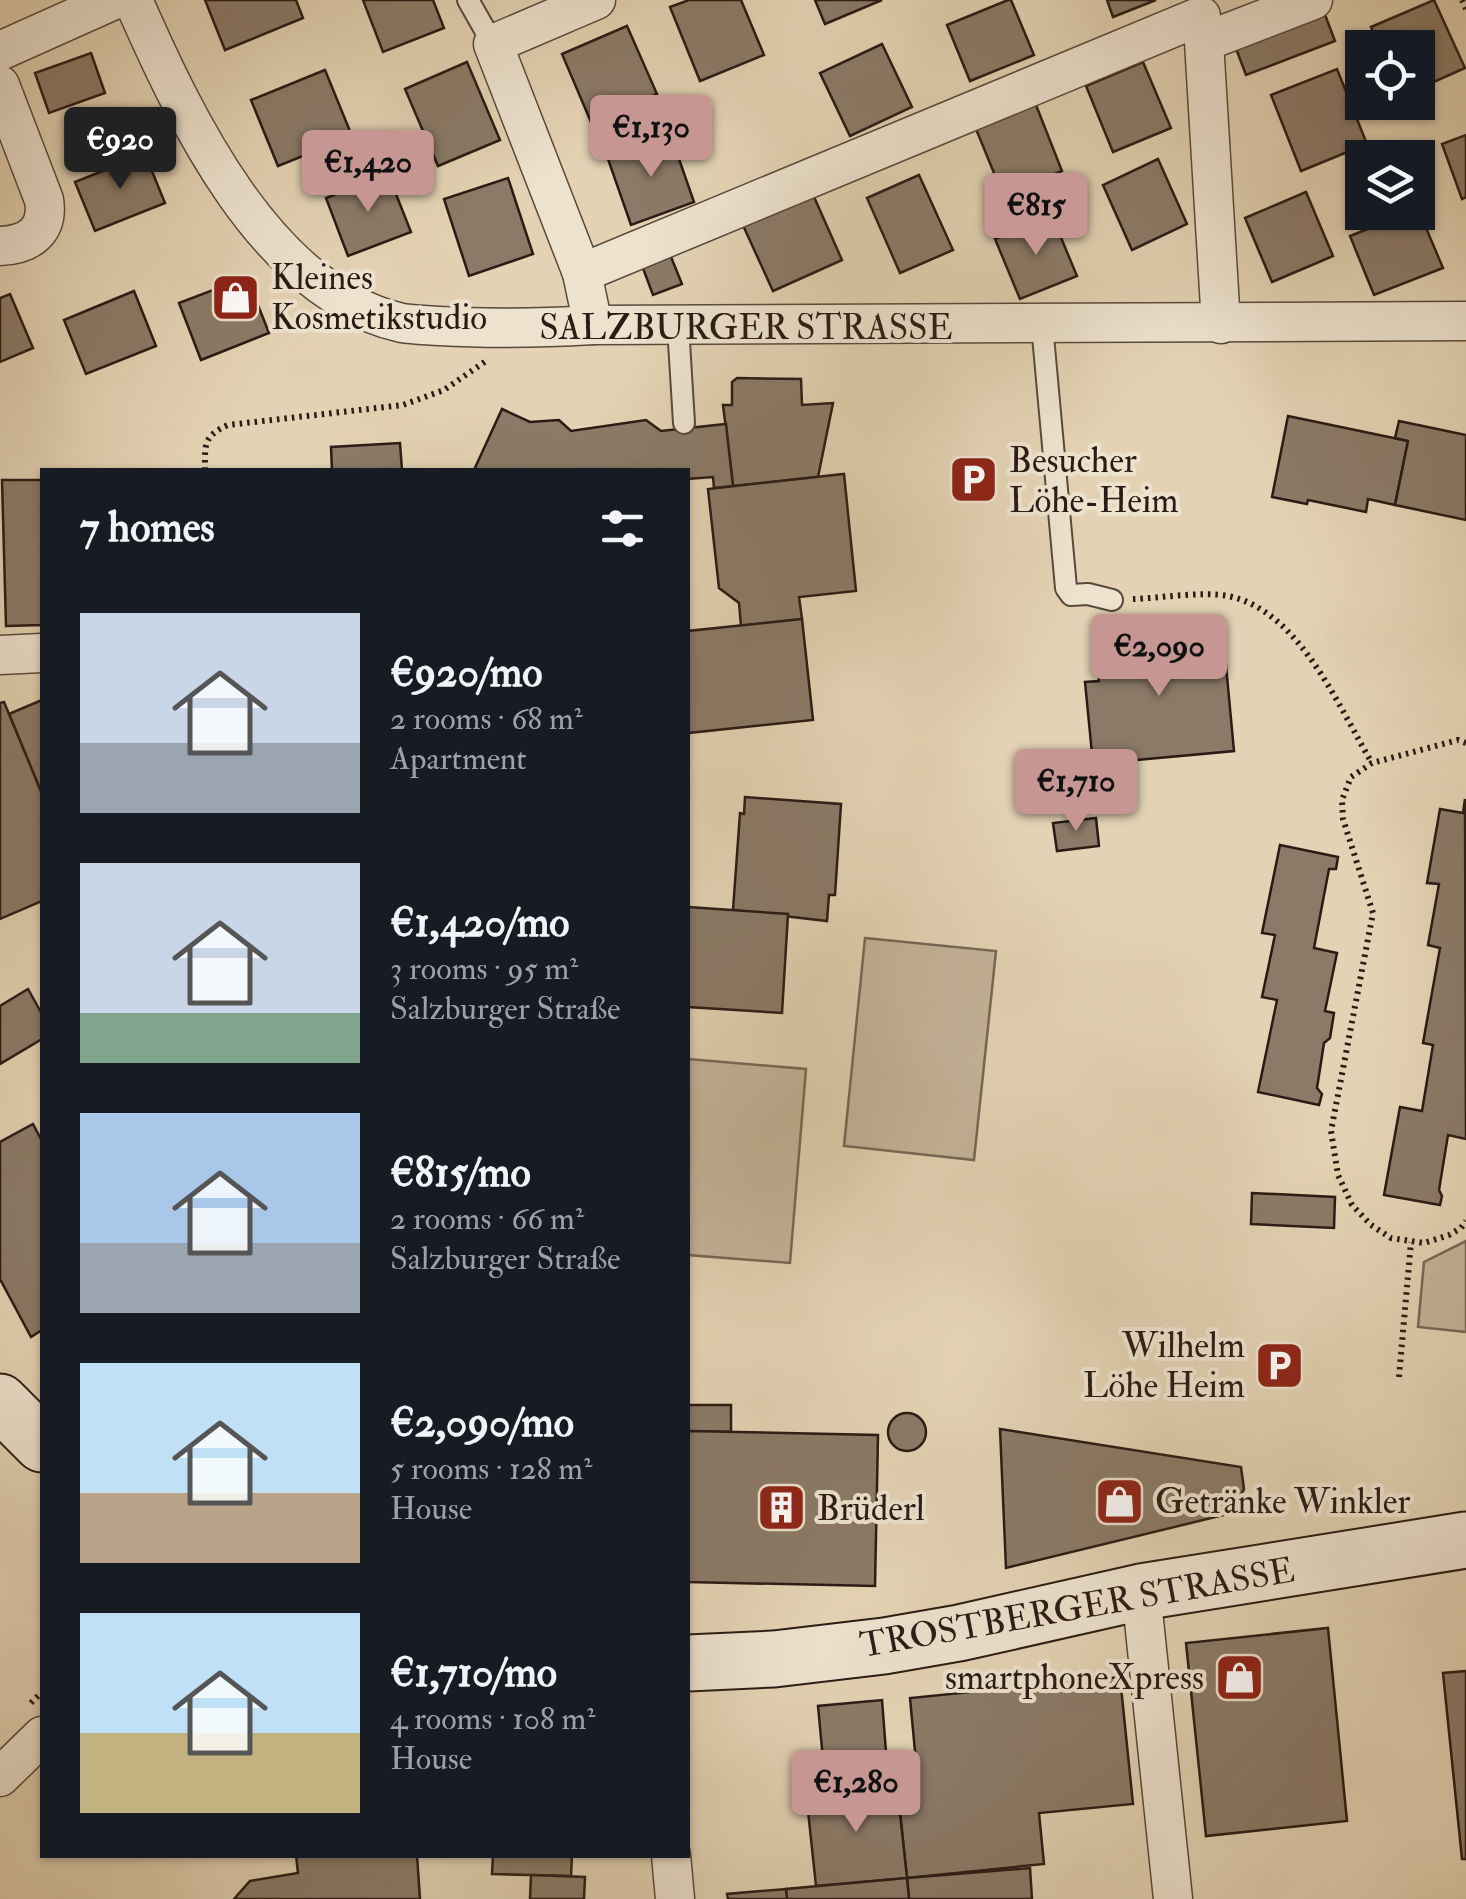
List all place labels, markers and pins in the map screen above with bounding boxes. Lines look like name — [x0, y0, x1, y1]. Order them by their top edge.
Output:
pin: €1,130 — [570, 95, 732, 180]
pin: €920 — [61, 107, 179, 192]
pin: €1,420 — [287, 130, 449, 215]
pin: €815 — [977, 173, 1095, 258]
place label: Kleines Kosmetikstudio — [271, 256, 487, 340]
shop icon: Kleines Kosmetikstudio — [210, 271, 262, 323]
place label: Besucher Löhe-Heim — [1009, 439, 1178, 523]
parking icon: Besucher Löhe-Heim — [948, 454, 1000, 506]
pin: €2,090 — [1078, 614, 1240, 699]
pin: €1,710 — [995, 749, 1157, 834]
place label: Wilhelm Löhe Heim — [1083, 1324, 1245, 1408]
parking icon: Wilhelm Löhe Heim — [1254, 1339, 1306, 1391]
shop icon: Getränke Winkler — [1094, 1475, 1146, 1527]
place label: Getränke Winkler — [1155, 1480, 1410, 1524]
building icon: Brüderl — [756, 1482, 808, 1534]
place label: Brüderl — [817, 1487, 925, 1531]
shop icon: smartphoneXpress — [1213, 1651, 1265, 1703]
place label: smartphoneXpress — [945, 1656, 1204, 1700]
pin: €1,280 — [775, 1750, 937, 1835]

